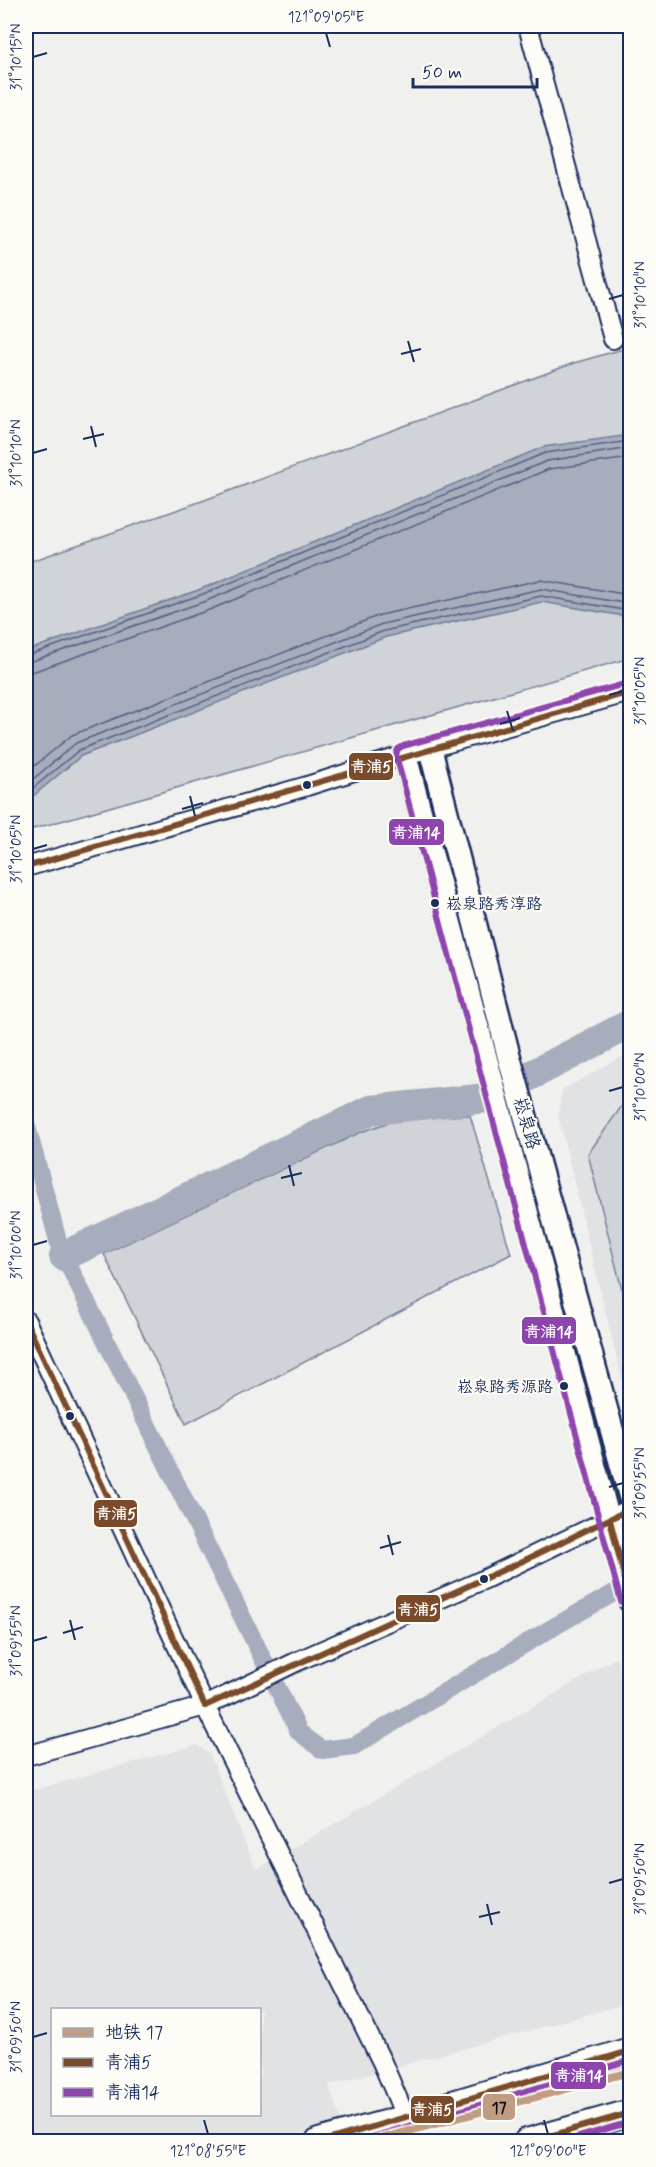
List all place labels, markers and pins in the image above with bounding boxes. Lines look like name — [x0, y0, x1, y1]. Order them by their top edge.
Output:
unlabelled marker — [301, 779, 313, 791]
place label: 崧泉路秀淳路 — [446, 894, 542, 915]
marker: 崧泉路秀淳路 — [429, 897, 441, 909]
place label: 崧泉路秀源路 — [457, 1377, 553, 1398]
marker: 崧泉路秀源路 — [558, 1380, 570, 1392]
unlabelled marker — [64, 1410, 76, 1422]
unlabelled marker — [478, 1573, 490, 1585]

